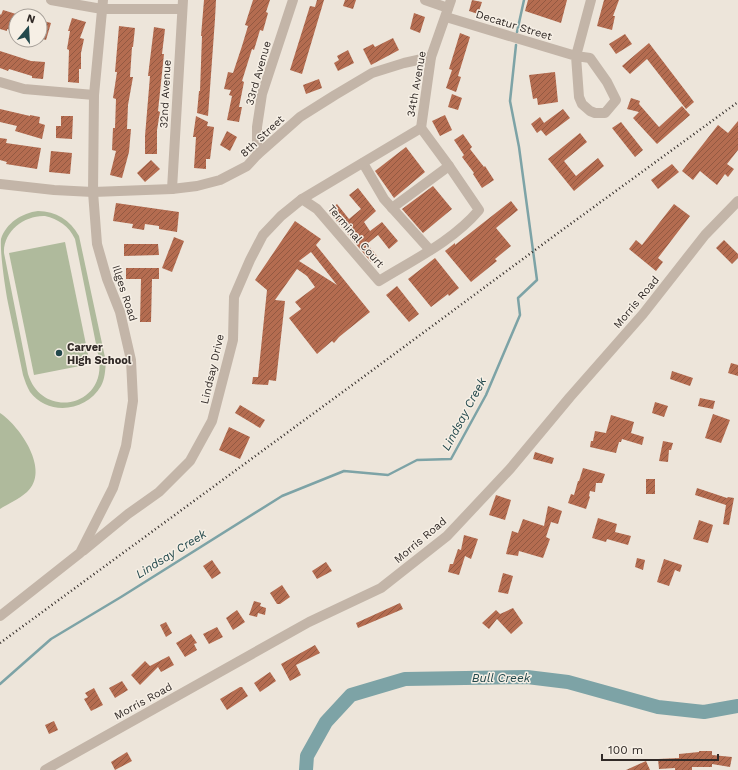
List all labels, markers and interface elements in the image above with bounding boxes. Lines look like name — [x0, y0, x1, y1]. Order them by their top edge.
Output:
north arrow — [8, 8, 48, 48]
street label: Decatur Street — [474, 8, 554, 43]
text: N — [25, 12, 37, 26]
street label: 33rd Avenue — [243, 39, 274, 107]
street label: 34th Avenue — [404, 50, 429, 118]
street label: 32nd Avenue — [157, 59, 174, 129]
street label: 8th Street — [238, 113, 287, 160]
street label: Terminal Court — [325, 202, 387, 271]
street label: Illges Road — [109, 263, 140, 323]
street label: Morris Road — [611, 274, 662, 331]
street label: Lindsay Drive — [198, 333, 227, 405]
place label: Carver High School — [67, 341, 132, 367]
marker: Carver High School — [54, 348, 64, 358]
water label: Lindsay Creek — [439, 375, 489, 453]
street label: Morris Road — [392, 515, 449, 566]
water label: Lindsay Creek — [133, 526, 209, 581]
water label: Bull Creek — [472, 671, 531, 685]
street label: Morris Road — [112, 680, 174, 723]
scale bar — [602, 736, 718, 762]
text: 100 m — [608, 743, 643, 757]

